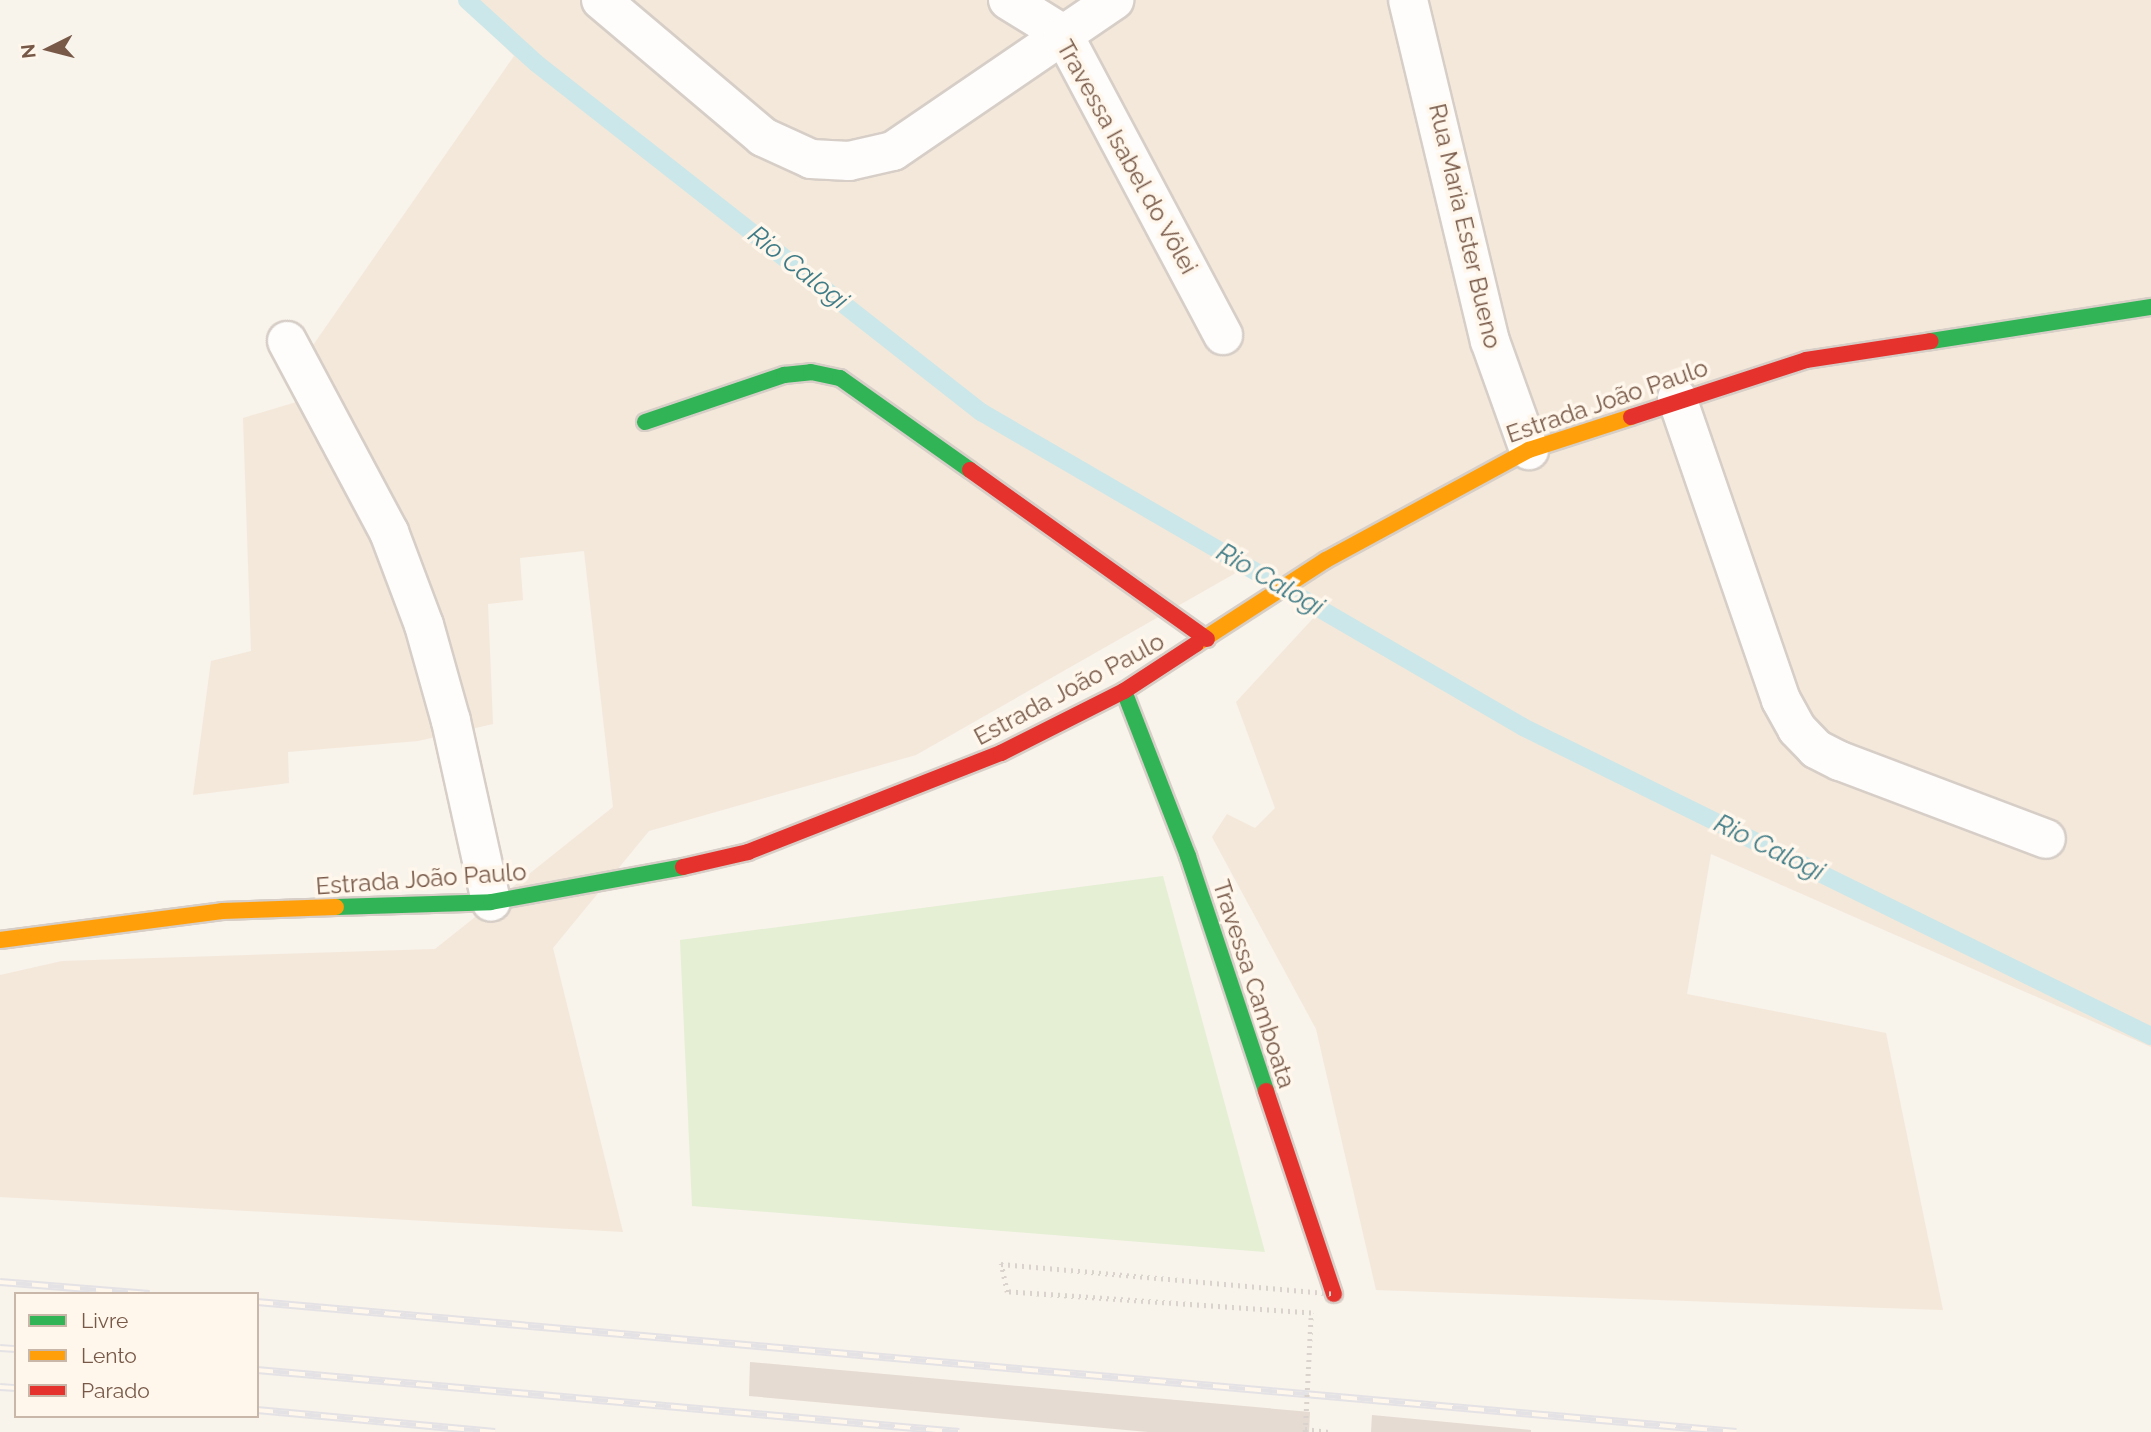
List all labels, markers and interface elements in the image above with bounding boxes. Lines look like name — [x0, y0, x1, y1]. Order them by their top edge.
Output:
north arrow — [14, 14, 84, 84]
street label: Travessa Isabel do Vôlei — [1050, 34, 1204, 280]
text: N — [16, 43, 40, 60]
street label: Rua Maria Ester Bueno — [1423, 100, 1507, 352]
water label: Rio Calogi — [742, 219, 854, 317]
street label: Estrada João Paulo — [1502, 353, 1712, 449]
water label: Rio Calogi — [1211, 537, 1329, 623]
street label: Estrada João Paulo — [969, 627, 1169, 751]
water label: Rio Calogi — [1709, 808, 1829, 888]
street label: Estrada João Paulo — [314, 857, 528, 901]
street label: Travessa Camboata — [1207, 876, 1301, 1092]
legend — [14, 1292, 259, 1418]
text: Livre — [81, 1308, 128, 1333]
text: Lento — [81, 1343, 137, 1368]
text: Parado — [81, 1378, 150, 1403]

